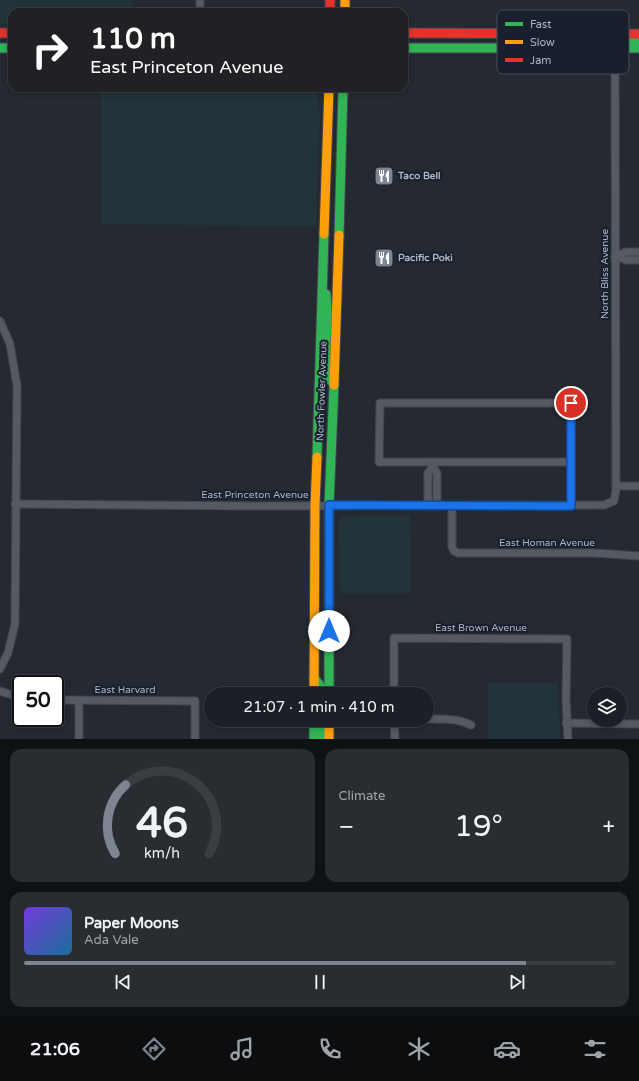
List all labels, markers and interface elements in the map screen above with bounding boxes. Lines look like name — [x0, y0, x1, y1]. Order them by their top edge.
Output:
legend — [497, 10, 629, 74]
text: Fast — [530, 18, 551, 31]
text: 110 m — [90, 22, 176, 56]
icon: right — [24, 24, 76, 76]
text: Slow — [530, 36, 555, 49]
text: Jam — [530, 54, 551, 67]
text: East Princeton Avenue — [90, 56, 283, 78]
restaurant icon: Taco Bell — [373, 165, 395, 187]
place label: Taco Bell — [397, 170, 440, 182]
street label: North Bliss Avenue — [599, 229, 611, 319]
restaurant icon: Pacific Poki — [373, 247, 395, 269]
place label: Pacific Poki — [398, 252, 453, 264]
street label: North Fowler Avenue — [314, 340, 330, 441]
pin — [554, 386, 588, 420]
icon: arrive — [560, 392, 582, 414]
street label: East Princeton Avenue — [201, 489, 309, 501]
street label: East Homan Avenue — [499, 537, 595, 549]
position arrow — [308, 610, 350, 652]
street label: East Brown Avenue — [435, 622, 527, 634]
speed limit sign: 50 — [12, 675, 64, 727]
street label: East Harvard — [95, 684, 155, 696]
map controls — [587, 687, 627, 727]
button: layers — [587, 687, 627, 727]
text: 21:07 · 1 min · 410 m — [244, 698, 394, 716]
text: Climate — [339, 788, 385, 804]
text: 46 — [136, 798, 188, 848]
text: 19° — [454, 808, 503, 845]
text: − — [339, 814, 354, 840]
text: + — [603, 814, 615, 840]
text: km/h — [144, 844, 180, 861]
text: Paper Moons — [84, 914, 179, 932]
text: Ada Vale — [84, 932, 139, 948]
icon: previous — [112, 971, 134, 993]
icon: pause — [309, 971, 331, 993]
icon: next — [506, 971, 528, 993]
icon: directions — [140, 1035, 168, 1063]
icon: music — [228, 1035, 256, 1063]
icon: phone — [316, 1035, 344, 1063]
icon: climate — [405, 1035, 433, 1063]
icon: car — [493, 1035, 521, 1063]
icon: filters — [581, 1035, 609, 1063]
text: 21:06 — [30, 1038, 80, 1060]

